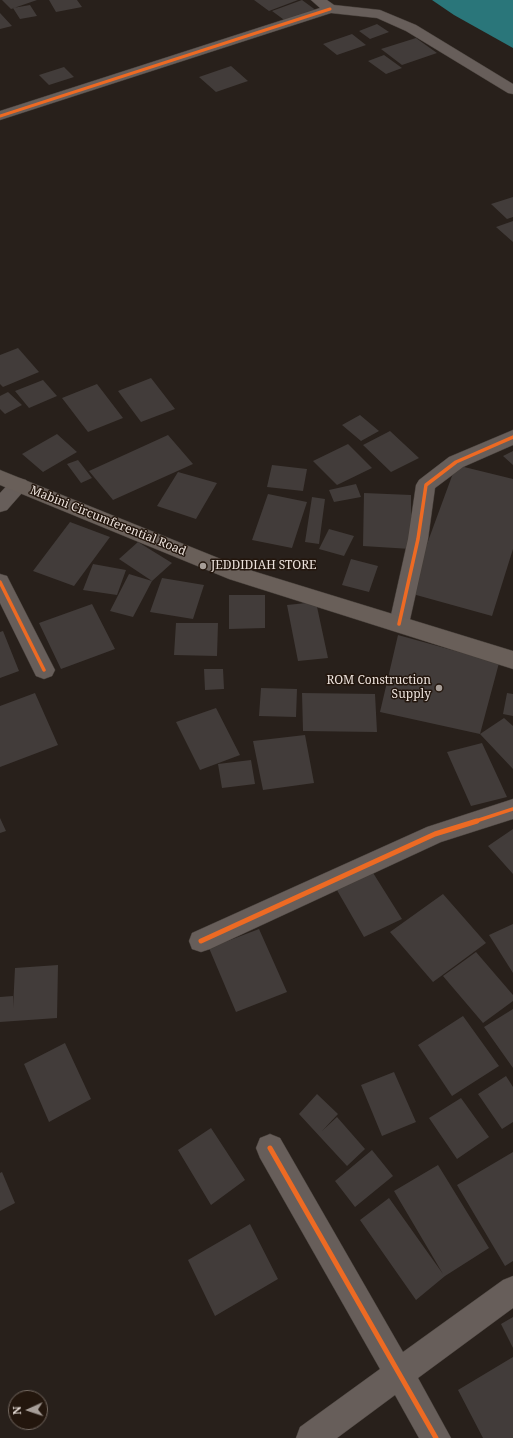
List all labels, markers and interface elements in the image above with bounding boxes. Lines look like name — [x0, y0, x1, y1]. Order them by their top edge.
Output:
street label: Mabini Circumferential Road — [28, 483, 188, 559]
place label: JEDDIDIAH STORE — [211, 559, 316, 573]
marker: JEDDIDIAH STORE — [198, 561, 208, 571]
place label: ROM Construction Supply — [327, 674, 431, 702]
marker: ROM Construction Supply — [434, 683, 444, 693]
north arrow — [8, 1390, 48, 1430]
text: N — [9, 1406, 24, 1415]

